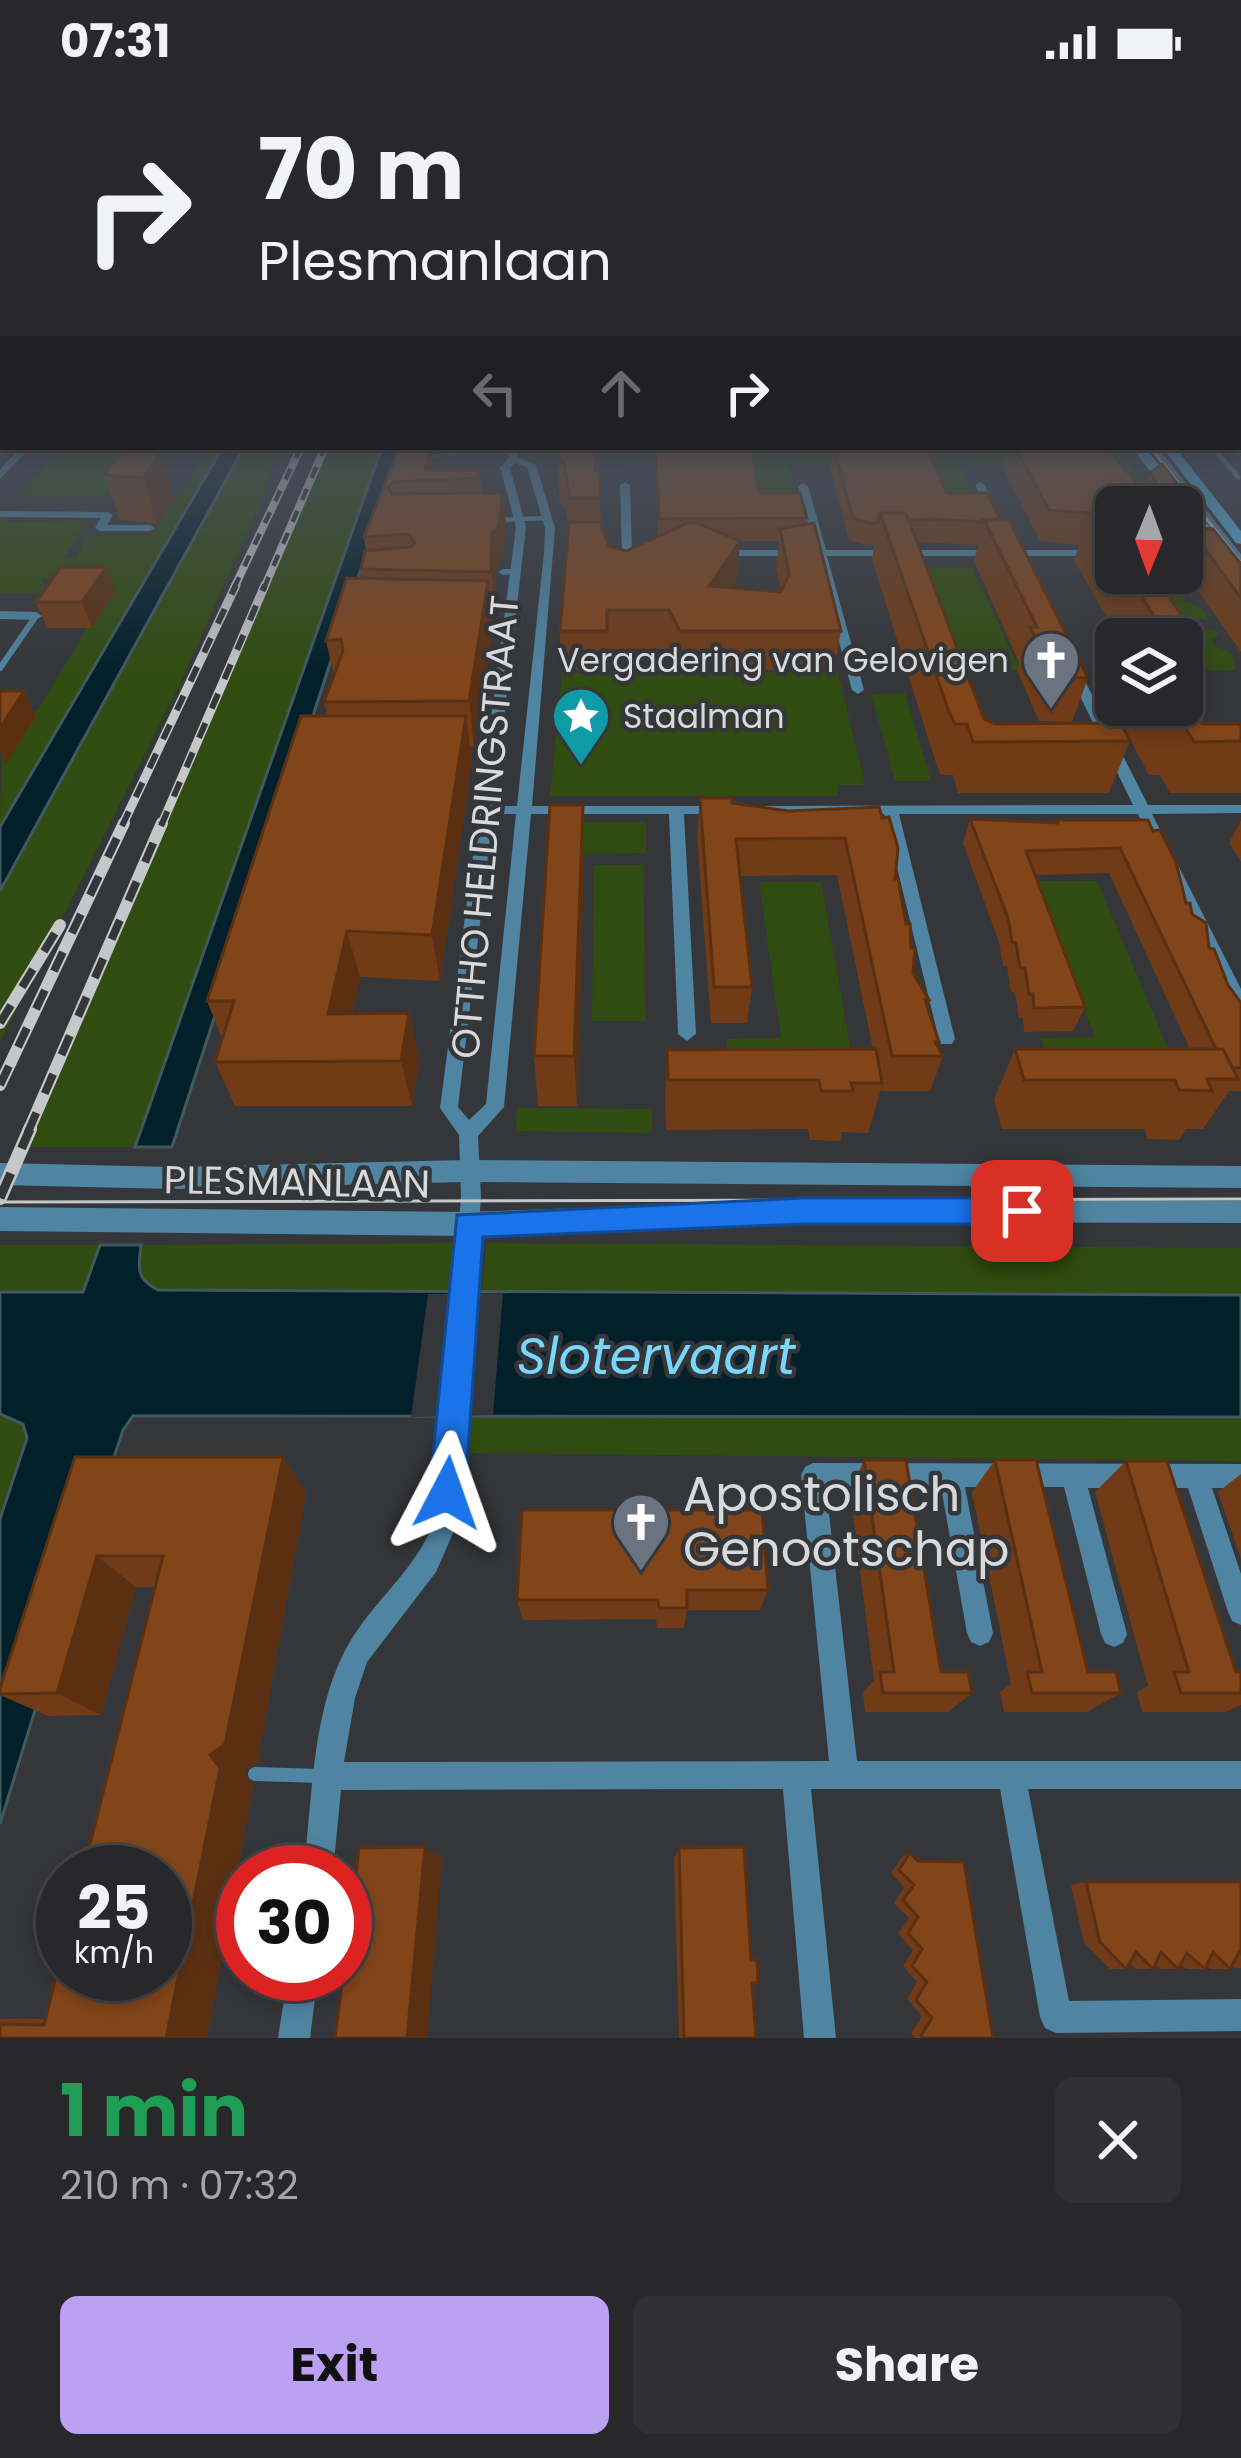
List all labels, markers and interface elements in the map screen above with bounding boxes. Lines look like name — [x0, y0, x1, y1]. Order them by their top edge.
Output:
text: 07:31 — [60, 10, 170, 73]
text: 70 m — [258, 111, 464, 228]
icon: right — [60, 132, 216, 288]
text: Plesmanlaan — [258, 223, 612, 299]
icon: left — [462, 360, 528, 426]
icon: ahead — [588, 360, 654, 426]
icon: right — [714, 360, 780, 426]
north arrow — [1095, 486, 1203, 594]
map controls — [1095, 486, 1203, 726]
street label: OTTHO HELDRINGSTRAAT — [437, 593, 533, 1061]
button: layers — [1095, 618, 1203, 726]
church icon: Vergadering van Gelovigen — [1020, 629, 1082, 711]
place label: Vergadering van Gelovigen — [557, 637, 1009, 684]
place icon: Staalman — [550, 685, 612, 767]
place label: Staalman — [623, 693, 785, 740]
street label: PLESMANLAAN — [163, 1152, 431, 1212]
pin — [971, 1160, 1073, 1262]
icon: arrive — [989, 1178, 1055, 1244]
water label: Slotervaart — [516, 1320, 797, 1392]
position arrow — [384, 1430, 510, 1556]
place label: Apostolisch Genootschap — [683, 1461, 1010, 1583]
church icon: Apostolisch Genootschap — [610, 1491, 672, 1573]
speed limit sign: 30 — [216, 1845, 372, 2001]
text: 25 — [77, 1866, 151, 1950]
text: km/h — [74, 1931, 154, 1974]
text: 1 min — [60, 2060, 248, 2161]
button: close — [1055, 2077, 1181, 2203]
text: 210 m · 07:32 — [60, 2158, 299, 2213]
button: Exit — [60, 2296, 609, 2434]
button: Share — [633, 2296, 1181, 2434]

